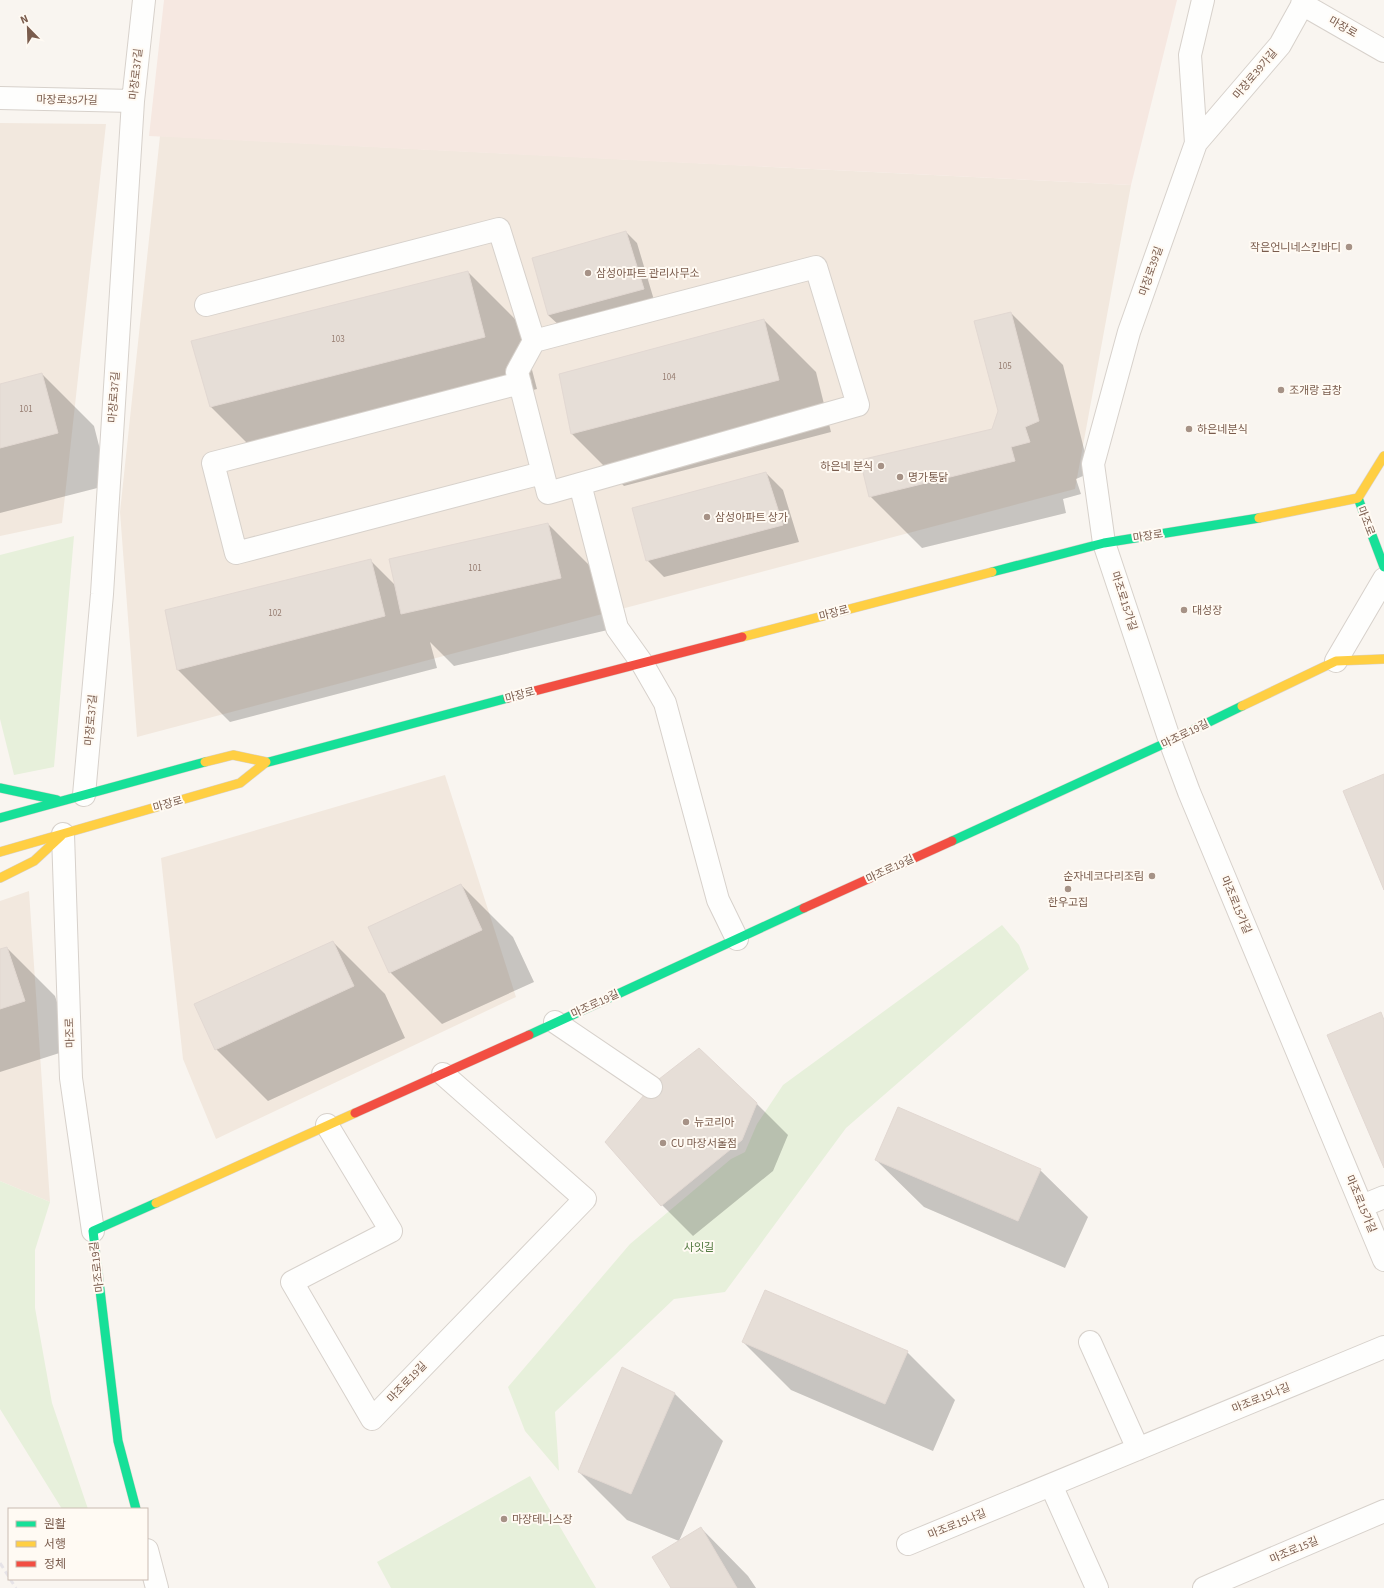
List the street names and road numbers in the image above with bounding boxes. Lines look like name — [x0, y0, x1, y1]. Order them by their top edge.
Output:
street label: 마장로 — [1326, 13, 1360, 41]
street label: 마장로39가길 — [1229, 46, 1281, 102]
street label: 마장로37길 — [126, 48, 146, 100]
street label: 마장로35가길 — [36, 92, 98, 108]
street label: 마장로39길 — [1136, 244, 1166, 298]
street label: 마장로37길 — [105, 371, 123, 423]
street label: 마조로 — [1354, 504, 1378, 538]
street label: 마장로 — [1132, 526, 1164, 546]
street label: 마조로15가길 — [1107, 569, 1141, 633]
street label: 마장로 — [817, 602, 851, 624]
street label: 마장로 — [503, 684, 537, 706]
street label: 마장로37길 — [81, 694, 101, 746]
street label: 마조로19길 — [1159, 716, 1211, 752]
street label: 마장로 — [151, 793, 185, 815]
street label: 마조로19길 — [864, 851, 916, 887]
street label: 마조로15가길 — [1217, 874, 1255, 936]
street label: 마조로19길 — [569, 986, 621, 1022]
street label: 마조로 — [62, 1018, 78, 1048]
street label: 마조로15가길 — [1342, 1173, 1380, 1235]
street label: 마조로19길 — [86, 1241, 108, 1293]
street label: 마조로19길 — [384, 1358, 430, 1406]
street label: 마조로15나길 — [1230, 1380, 1292, 1416]
street label: 마조로15나길 — [926, 1506, 988, 1542]
street label: 마조로15길 — [1267, 1533, 1321, 1567]

